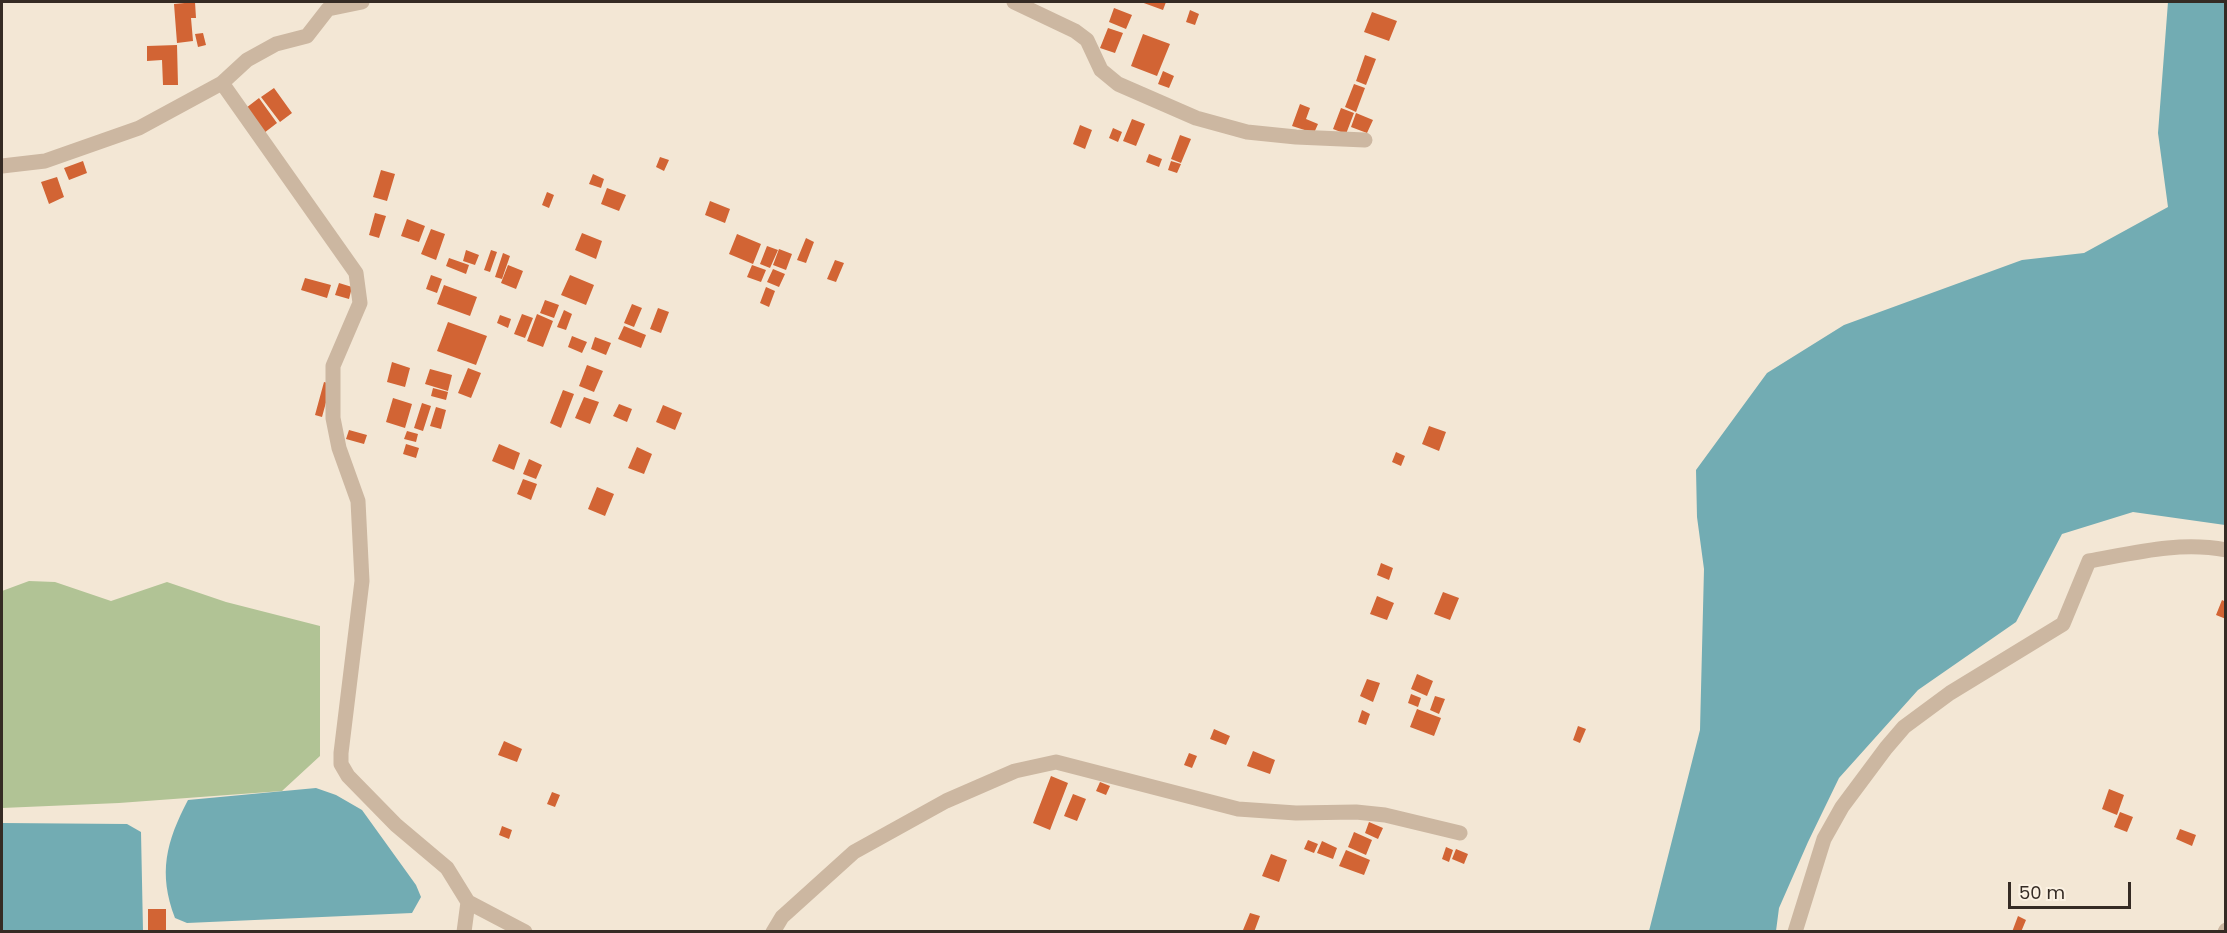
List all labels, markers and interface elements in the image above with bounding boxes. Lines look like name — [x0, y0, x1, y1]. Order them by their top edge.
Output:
scale bar — [2011, 870, 2134, 908]
text: 50 m — [2019, 880, 2065, 905]

